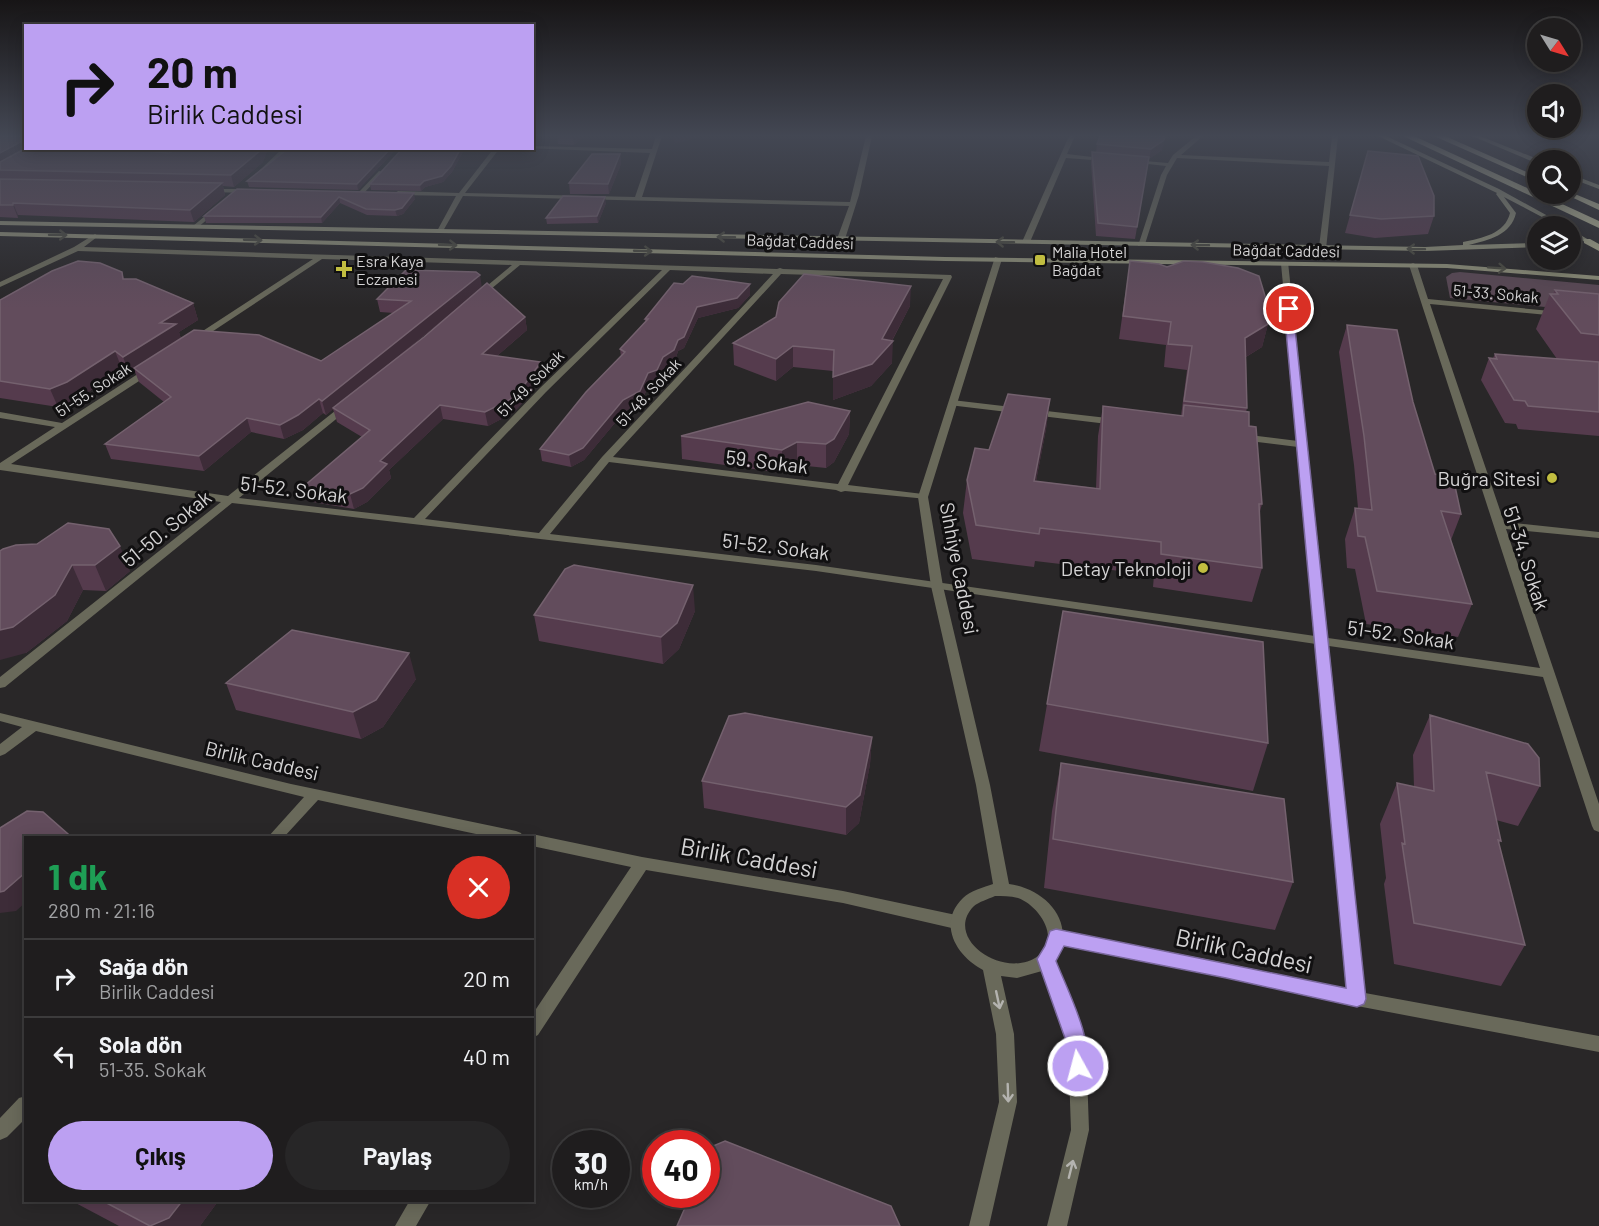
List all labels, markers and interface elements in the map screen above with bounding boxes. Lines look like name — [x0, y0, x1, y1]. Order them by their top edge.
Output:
north arrow — [1527, 18, 1581, 72]
map controls — [1527, 18, 1581, 270]
text: 20 m — [147, 46, 238, 96]
icon: right — [48, 48, 126, 126]
button: sound — [1527, 84, 1581, 138]
text: Birlik Caddesi — [147, 97, 303, 129]
button: search — [1527, 150, 1581, 204]
button: layers — [1527, 216, 1581, 270]
one-way arrow — [48, 229, 68, 241]
street label: Bağdat Caddesi — [746, 230, 854, 252]
one-way arrow — [717, 231, 737, 242]
one-way arrow — [243, 234, 263, 246]
one-way arrow — [996, 236, 1016, 248]
one-way arrow — [1191, 239, 1211, 251]
one-way arrow — [438, 240, 458, 251]
street label: Bağdat Caddesi — [1232, 240, 1340, 260]
place label: Malia Hotel Bağdat — [1052, 242, 1127, 279]
one-way arrow — [1407, 243, 1427, 255]
one-way arrow — [633, 245, 653, 256]
place label: Esra Kaya Eczanesi — [356, 251, 424, 288]
marker: Malia Hotel Bağdat — [1033, 253, 1047, 267]
marker: Esra Kaya Eczanesi — [337, 262, 351, 276]
one-way arrow — [1486, 263, 1506, 274]
street label: 51-33. Sokak — [1452, 280, 1540, 306]
pin — [1263, 283, 1314, 334]
icon: arrive — [1272, 292, 1305, 325]
street label: 51-49. Sokak — [493, 346, 567, 420]
street label: 51-48. Sokak — [612, 354, 684, 430]
street label: 51-55. Sokak — [52, 358, 134, 420]
street label: 59. Sokak — [724, 444, 810, 478]
place label: Buğra Sitesi — [1438, 466, 1540, 490]
street label: 51-52. Sokak — [239, 471, 349, 507]
marker: Buğra Sitesi — [1545, 471, 1559, 485]
street label: 51-50. Sokak — [116, 485, 216, 571]
street label: Sıhhiye Caddesi — [935, 500, 985, 636]
street label: 51-34. Sokak — [1499, 503, 1555, 613]
street label: 51-52. Sokak — [721, 528, 831, 564]
place label: Detay Teknoloji — [1061, 556, 1191, 580]
marker: Detay Teknoloji — [1196, 561, 1210, 575]
street label: 51-52. Sokak — [1346, 615, 1456, 653]
street label: Birlik Caddesi — [203, 735, 321, 785]
street label: Birlik Caddesi — [678, 831, 820, 883]
text: 1 dk — [48, 854, 108, 897]
button: close — [447, 856, 510, 919]
text: 280 m · 21:16 — [48, 898, 155, 922]
street label: Birlik Caddesi — [1173, 921, 1315, 979]
text: Sağa dön — [99, 953, 188, 979]
icon: right — [48, 962, 81, 995]
text: 20 m — [463, 965, 510, 991]
text: Birlik Caddesi — [99, 979, 214, 1003]
one-way arrow — [993, 990, 1004, 1010]
text: Sola dön — [99, 1031, 182, 1057]
position arrow — [1046, 1034, 1110, 1098]
icon: left — [48, 1040, 81, 1073]
text: 40 m — [463, 1043, 510, 1069]
text: 51-35. Sokak — [99, 1057, 206, 1081]
one-way arrow — [1002, 1082, 1013, 1102]
button: Çıkış — [48, 1121, 273, 1190]
button: Paylaş — [285, 1121, 510, 1190]
speed limit sign: 40 — [642, 1130, 720, 1208]
text: 30 — [574, 1144, 608, 1180]
one-way arrow — [1065, 1160, 1077, 1179]
text: km/h — [574, 1175, 608, 1193]

